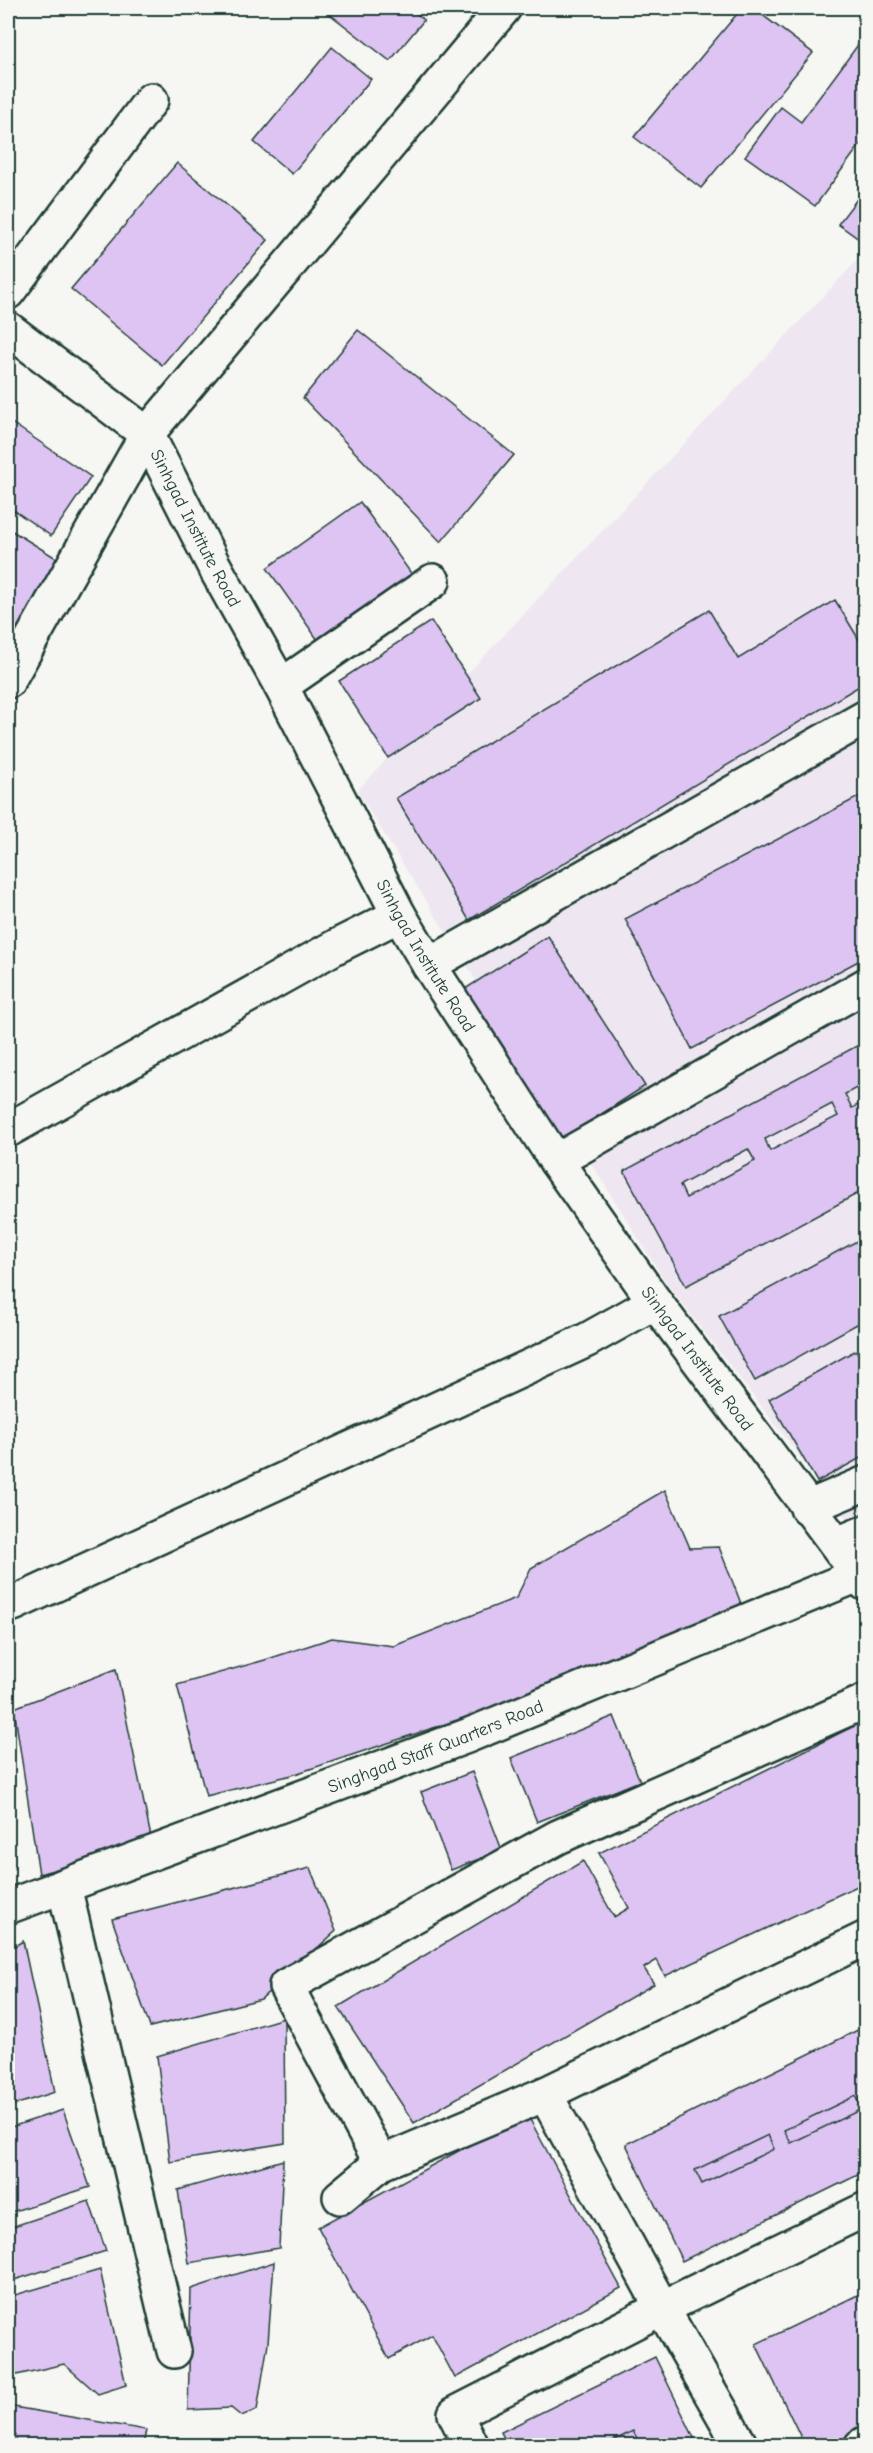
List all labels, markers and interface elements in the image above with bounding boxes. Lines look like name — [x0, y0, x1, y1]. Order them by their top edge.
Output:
street label: Sinhgad Institute Road — [146, 446, 245, 611]
street label: Sinhgad Institute Road — [372, 876, 480, 1036]
street label: Sinhgad Institute Road — [637, 1282, 758, 1435]
street label: Singhgad Staff Quarters Road — [325, 1695, 546, 1797]

